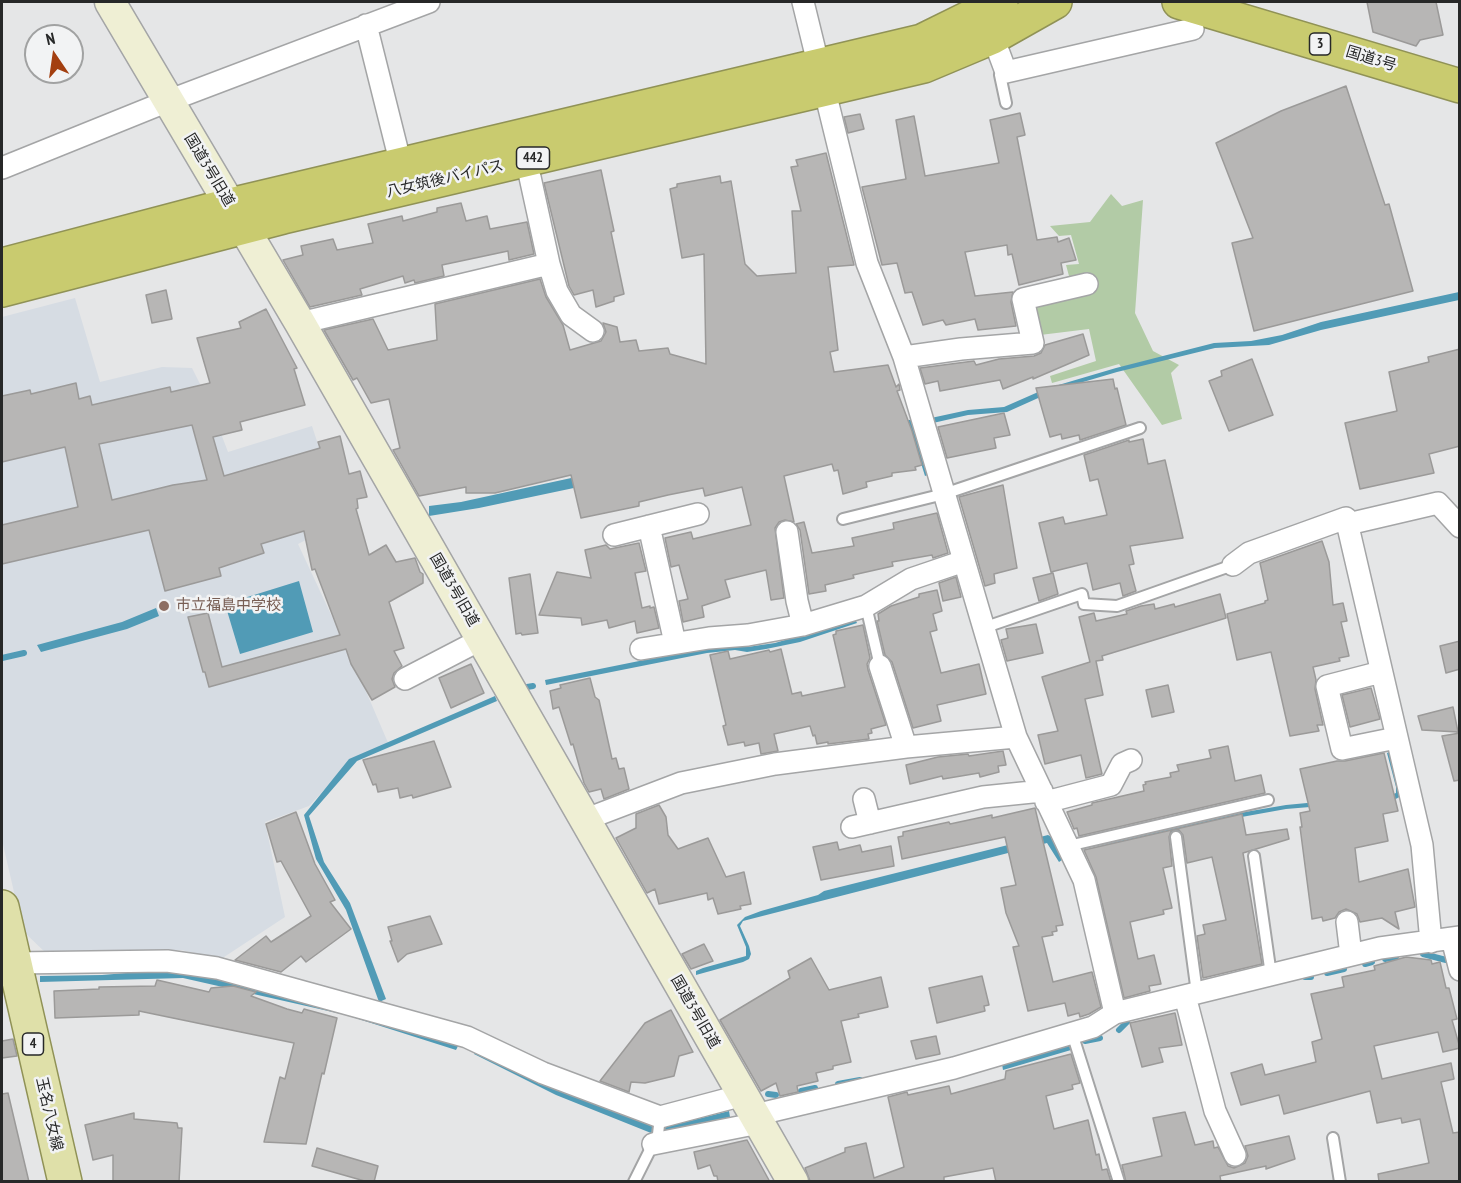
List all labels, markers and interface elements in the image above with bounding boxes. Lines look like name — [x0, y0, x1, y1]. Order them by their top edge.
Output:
north arrow — [24, 24, 84, 84]
text: N — [44, 28, 57, 49]
road number: 3 — [1310, 33, 1330, 55]
street label: 国道3号 — [1344, 43, 1398, 75]
street label: 国道3号旧道 — [180, 130, 238, 210]
road number: 442 — [516, 147, 550, 169]
street label: 八女筑後バイパス — [385, 157, 505, 201]
street label: 国道3号旧道 — [426, 550, 482, 630]
place label: 市立福島中学校 — [176, 597, 281, 615]
marker: 市立福島中学校 — [157, 599, 171, 613]
street label: 国道3号旧道 — [667, 972, 723, 1052]
road number: 4 — [22, 1033, 44, 1055]
street label: 玉名八女線 — [32, 1075, 66, 1153]

